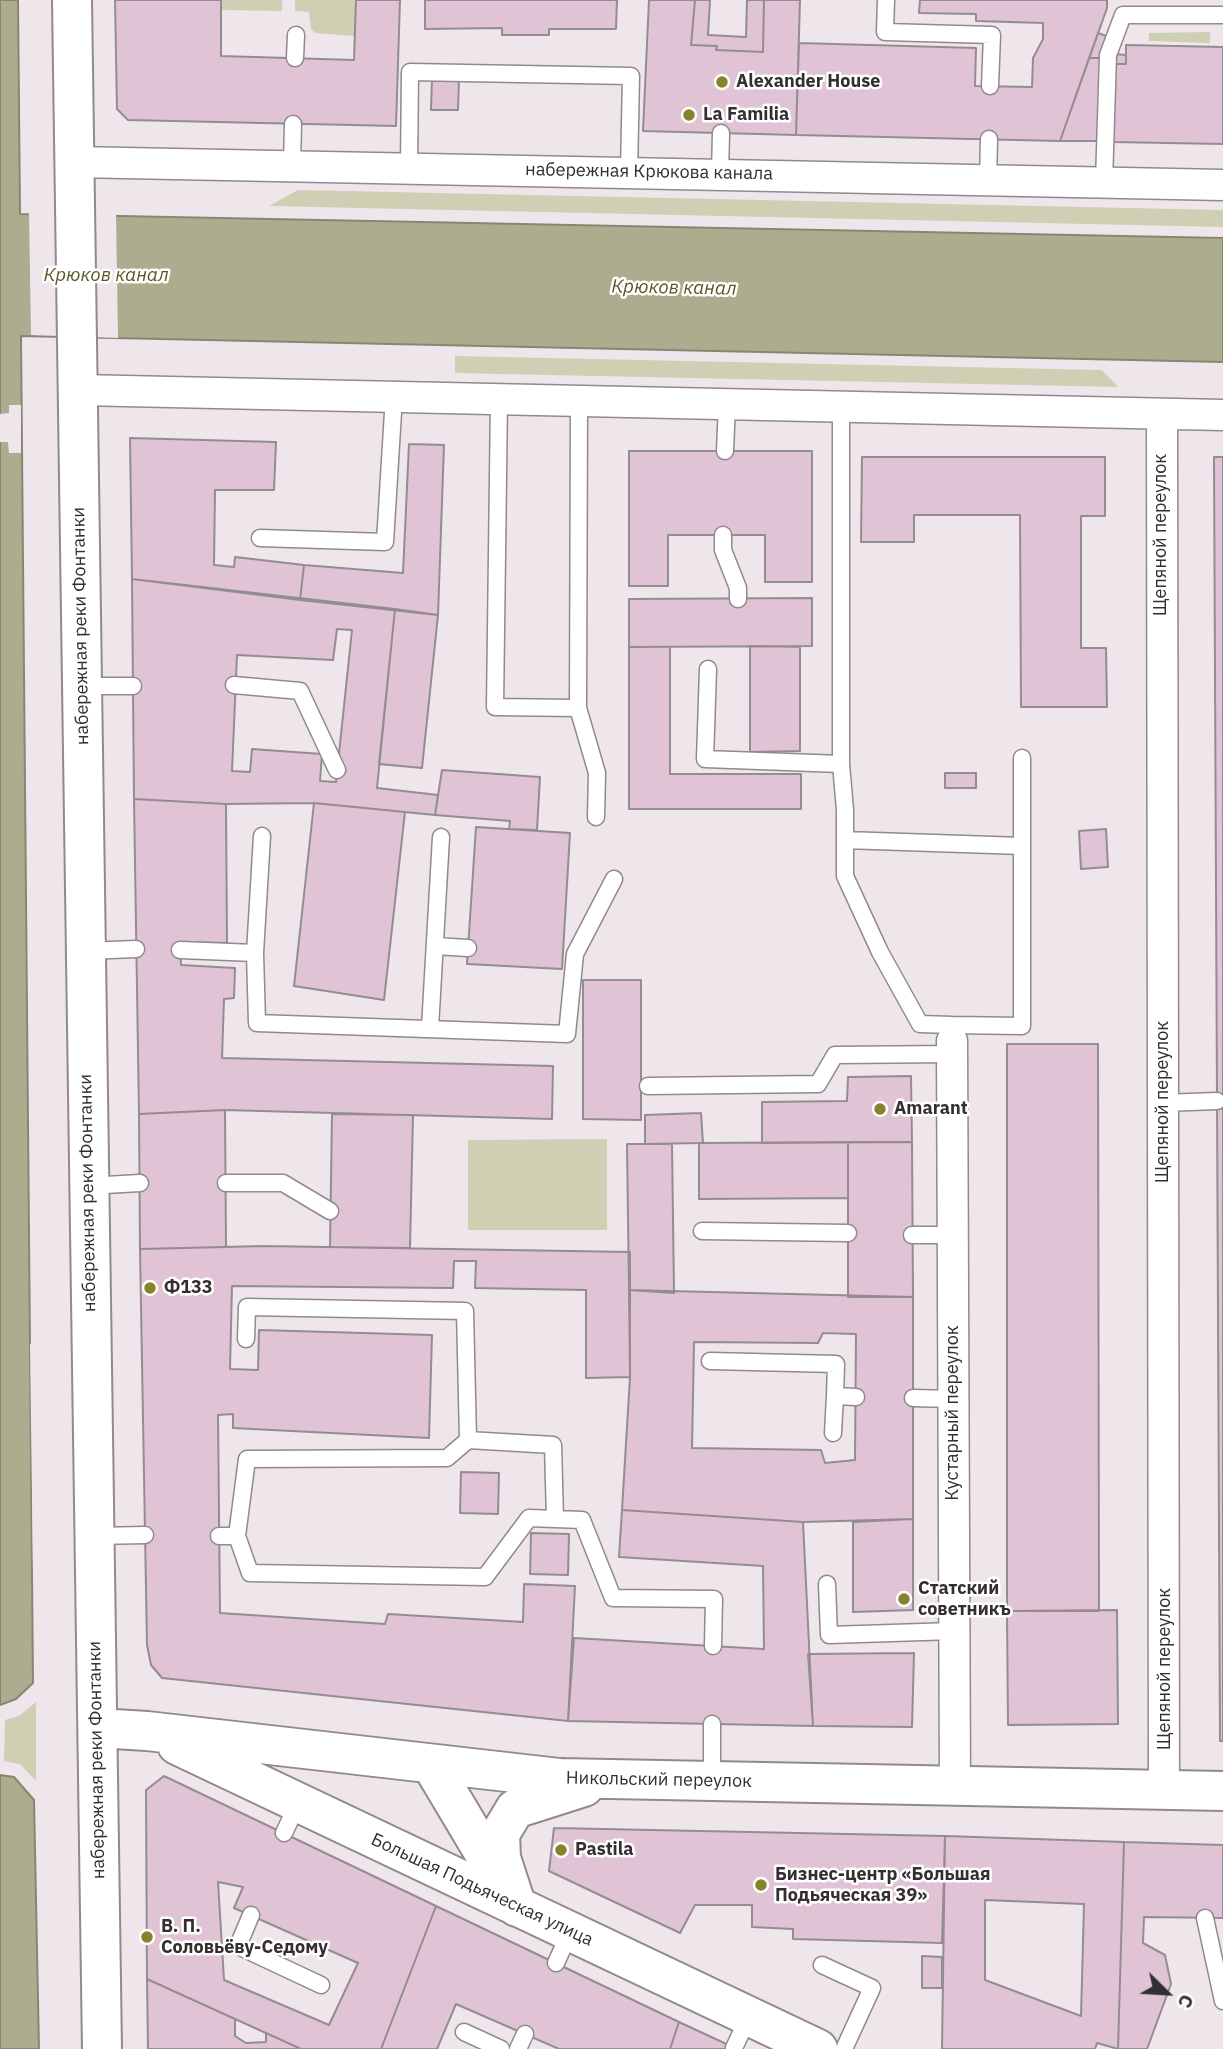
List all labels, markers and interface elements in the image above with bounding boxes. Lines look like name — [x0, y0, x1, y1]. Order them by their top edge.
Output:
place label: Alexander House — [736, 71, 880, 93]
marker: Alexander House — [714, 74, 730, 90]
place label: La Familia — [703, 104, 789, 126]
marker: La Familia — [681, 107, 697, 123]
street label: набережная Крюкова канала — [525, 159, 773, 185]
water label: Крюков канал — [43, 265, 169, 287]
water label: Крюков канал — [611, 276, 737, 300]
street label: Щепяной переулок — [1150, 454, 1172, 616]
street label: набережная реки Фонтанки — [68, 507, 94, 745]
street label: Щепяной переулок — [1152, 1021, 1174, 1183]
street label: набережная реки Фонтанки — [75, 1074, 101, 1312]
place label: Amarant — [894, 1098, 968, 1120]
marker: Amarant — [872, 1101, 888, 1117]
place label: Ф133 — [164, 1277, 213, 1299]
marker: Ф133 — [142, 1280, 158, 1296]
street label: Кустарный переулок — [942, 1325, 964, 1501]
place label: Статский советникъ — [918, 1578, 1011, 1620]
street label: Щепяной переулок — [1154, 1588, 1176, 1750]
marker: Статский советникъ — [896, 1591, 912, 1607]
street label: набережная реки Фонтанки — [84, 1641, 110, 1879]
street label: Никольский переулок — [566, 1768, 752, 1792]
street label: Большая Подьяческая улица — [367, 1829, 597, 1951]
place label: Pastila — [575, 1839, 633, 1861]
marker: Pastila — [553, 1842, 569, 1858]
place label: Бизнес-центр «Большая Подьяческая 39» — [775, 1864, 990, 1906]
marker: Бизнес-центр «Большая Подьяческая 39» — [753, 1877, 769, 1893]
place label: В. П. Соловьёву-Седому — [161, 1916, 328, 1958]
marker: В. П. Соловьёву-Седому — [139, 1929, 155, 1945]
north arrow — [1132, 1958, 1202, 2028]
text: С — [1173, 1991, 1200, 2012]

